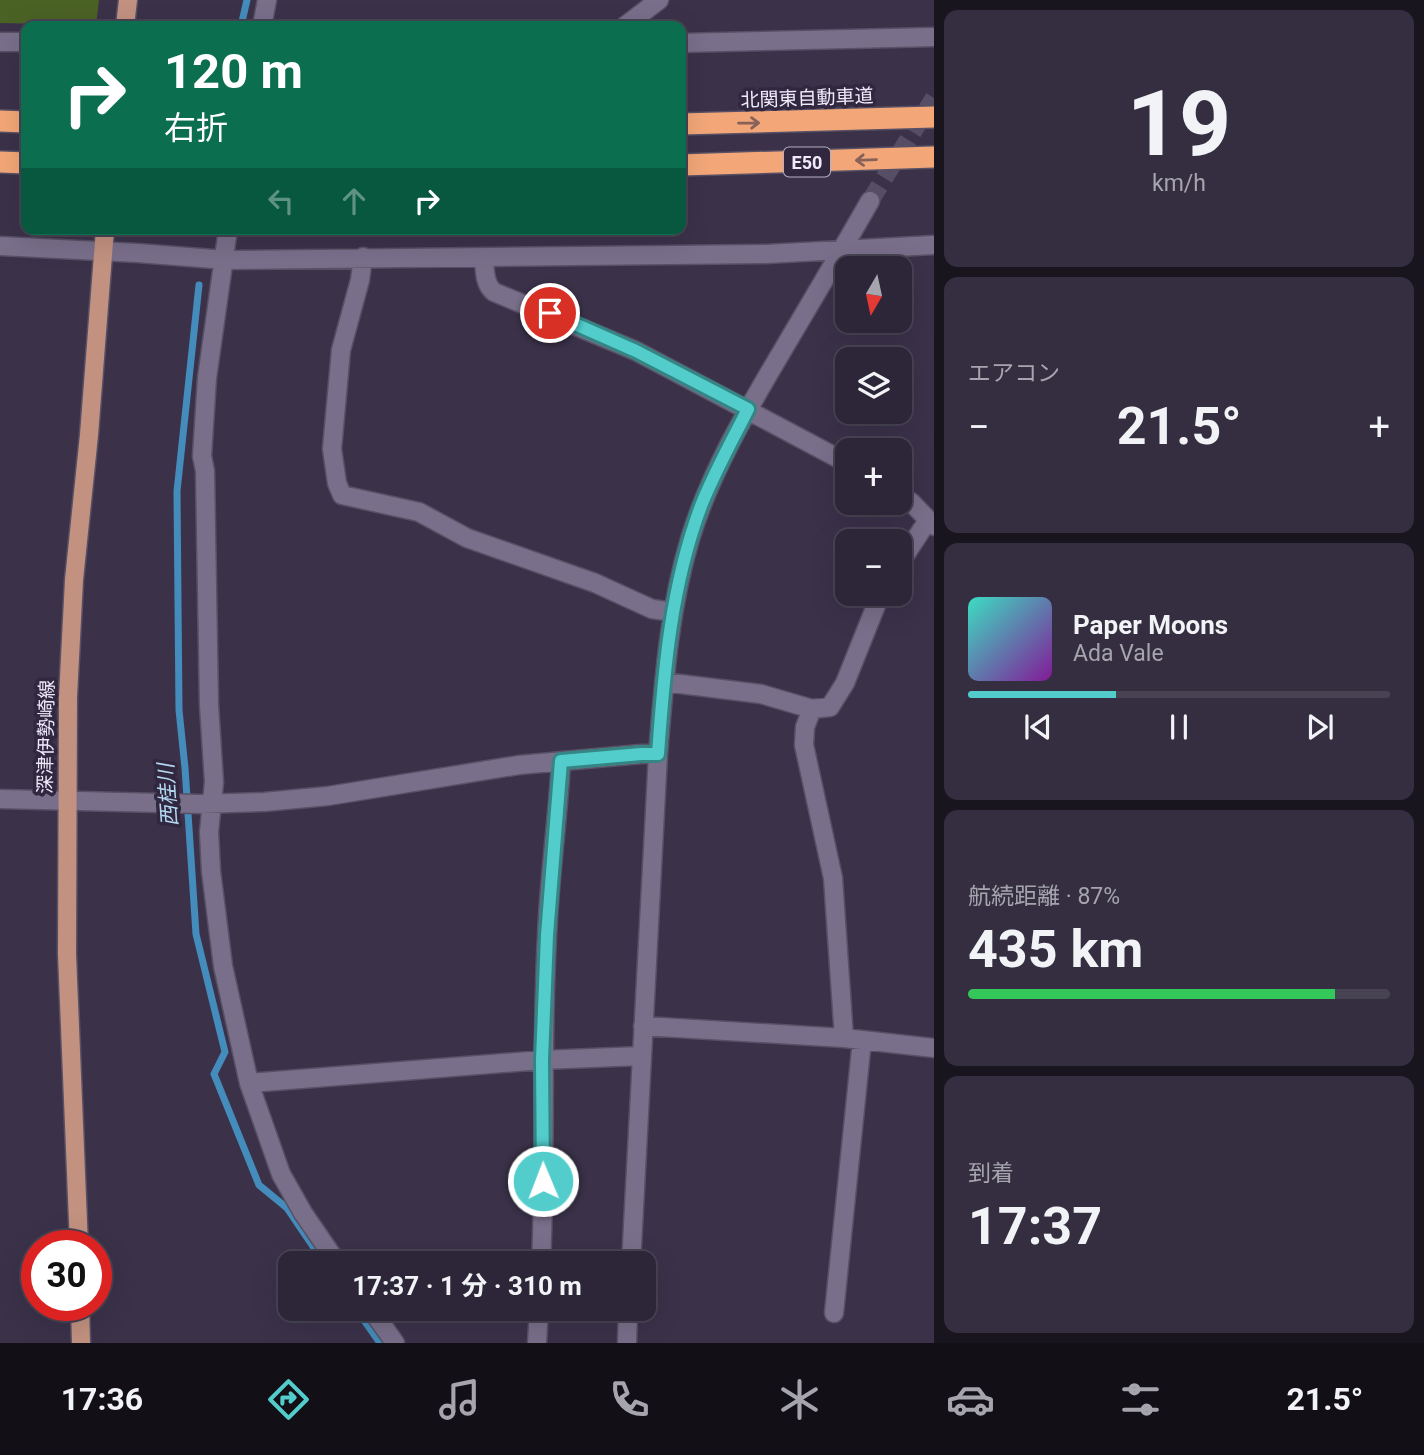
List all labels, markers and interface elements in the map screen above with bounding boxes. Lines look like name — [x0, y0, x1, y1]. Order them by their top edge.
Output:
text: 120 m — [164, 43, 303, 100]
icon: right — [49, 49, 140, 140]
text: 19 — [1127, 71, 1231, 177]
street label: 北関東自動車道 — [740, 84, 874, 112]
text: 右折 — [164, 109, 228, 147]
one-way arrow — [737, 116, 760, 129]
road number: E50 — [784, 148, 830, 176]
one-way arrow — [855, 153, 878, 166]
text: km/h — [1152, 170, 1206, 197]
icon: left — [262, 182, 300, 220]
icon: ahead — [335, 182, 373, 220]
icon: right — [408, 182, 446, 220]
north arrow — [835, 256, 912, 332]
map controls — [835, 256, 912, 606]
pin — [520, 283, 580, 343]
icon: arrive — [531, 294, 569, 332]
button: layers — [835, 347, 912, 424]
text: エアコン — [968, 360, 1060, 387]
text: 21.5° — [1117, 396, 1242, 457]
text: − — [968, 405, 990, 449]
text: + — [1368, 405, 1390, 449]
button: + — [835, 438, 912, 515]
button: − — [835, 529, 912, 606]
text: Paper Moons — [1073, 610, 1228, 640]
text: Ada Vale — [1073, 640, 1164, 667]
street label: 深津伊勢崎線 — [34, 680, 58, 794]
icon: previous — [1019, 708, 1057, 746]
icon: pause — [1160, 708, 1198, 746]
icon: next — [1301, 708, 1339, 746]
water label: 西桂川 — [154, 761, 182, 827]
text: 航続距離 · 87% — [968, 883, 1120, 910]
text: 435 km — [968, 919, 1143, 980]
position arrow — [506, 1144, 580, 1218]
text: 到着 — [968, 1160, 1014, 1187]
text: 17:37 — [968, 1196, 1102, 1257]
speed limit sign: 30 — [21, 1230, 112, 1321]
text: 17:37 · 1 分 · 310 m — [352, 1271, 582, 1301]
icon: directions — [264, 1375, 313, 1424]
icon: music — [435, 1375, 484, 1424]
icon: phone — [605, 1375, 654, 1424]
icon: climate — [775, 1375, 824, 1424]
icon: car — [946, 1375, 995, 1424]
icon: filters — [1116, 1375, 1165, 1424]
text: 17:36 — [61, 1380, 143, 1418]
text: 21.5° — [1286, 1380, 1363, 1418]

